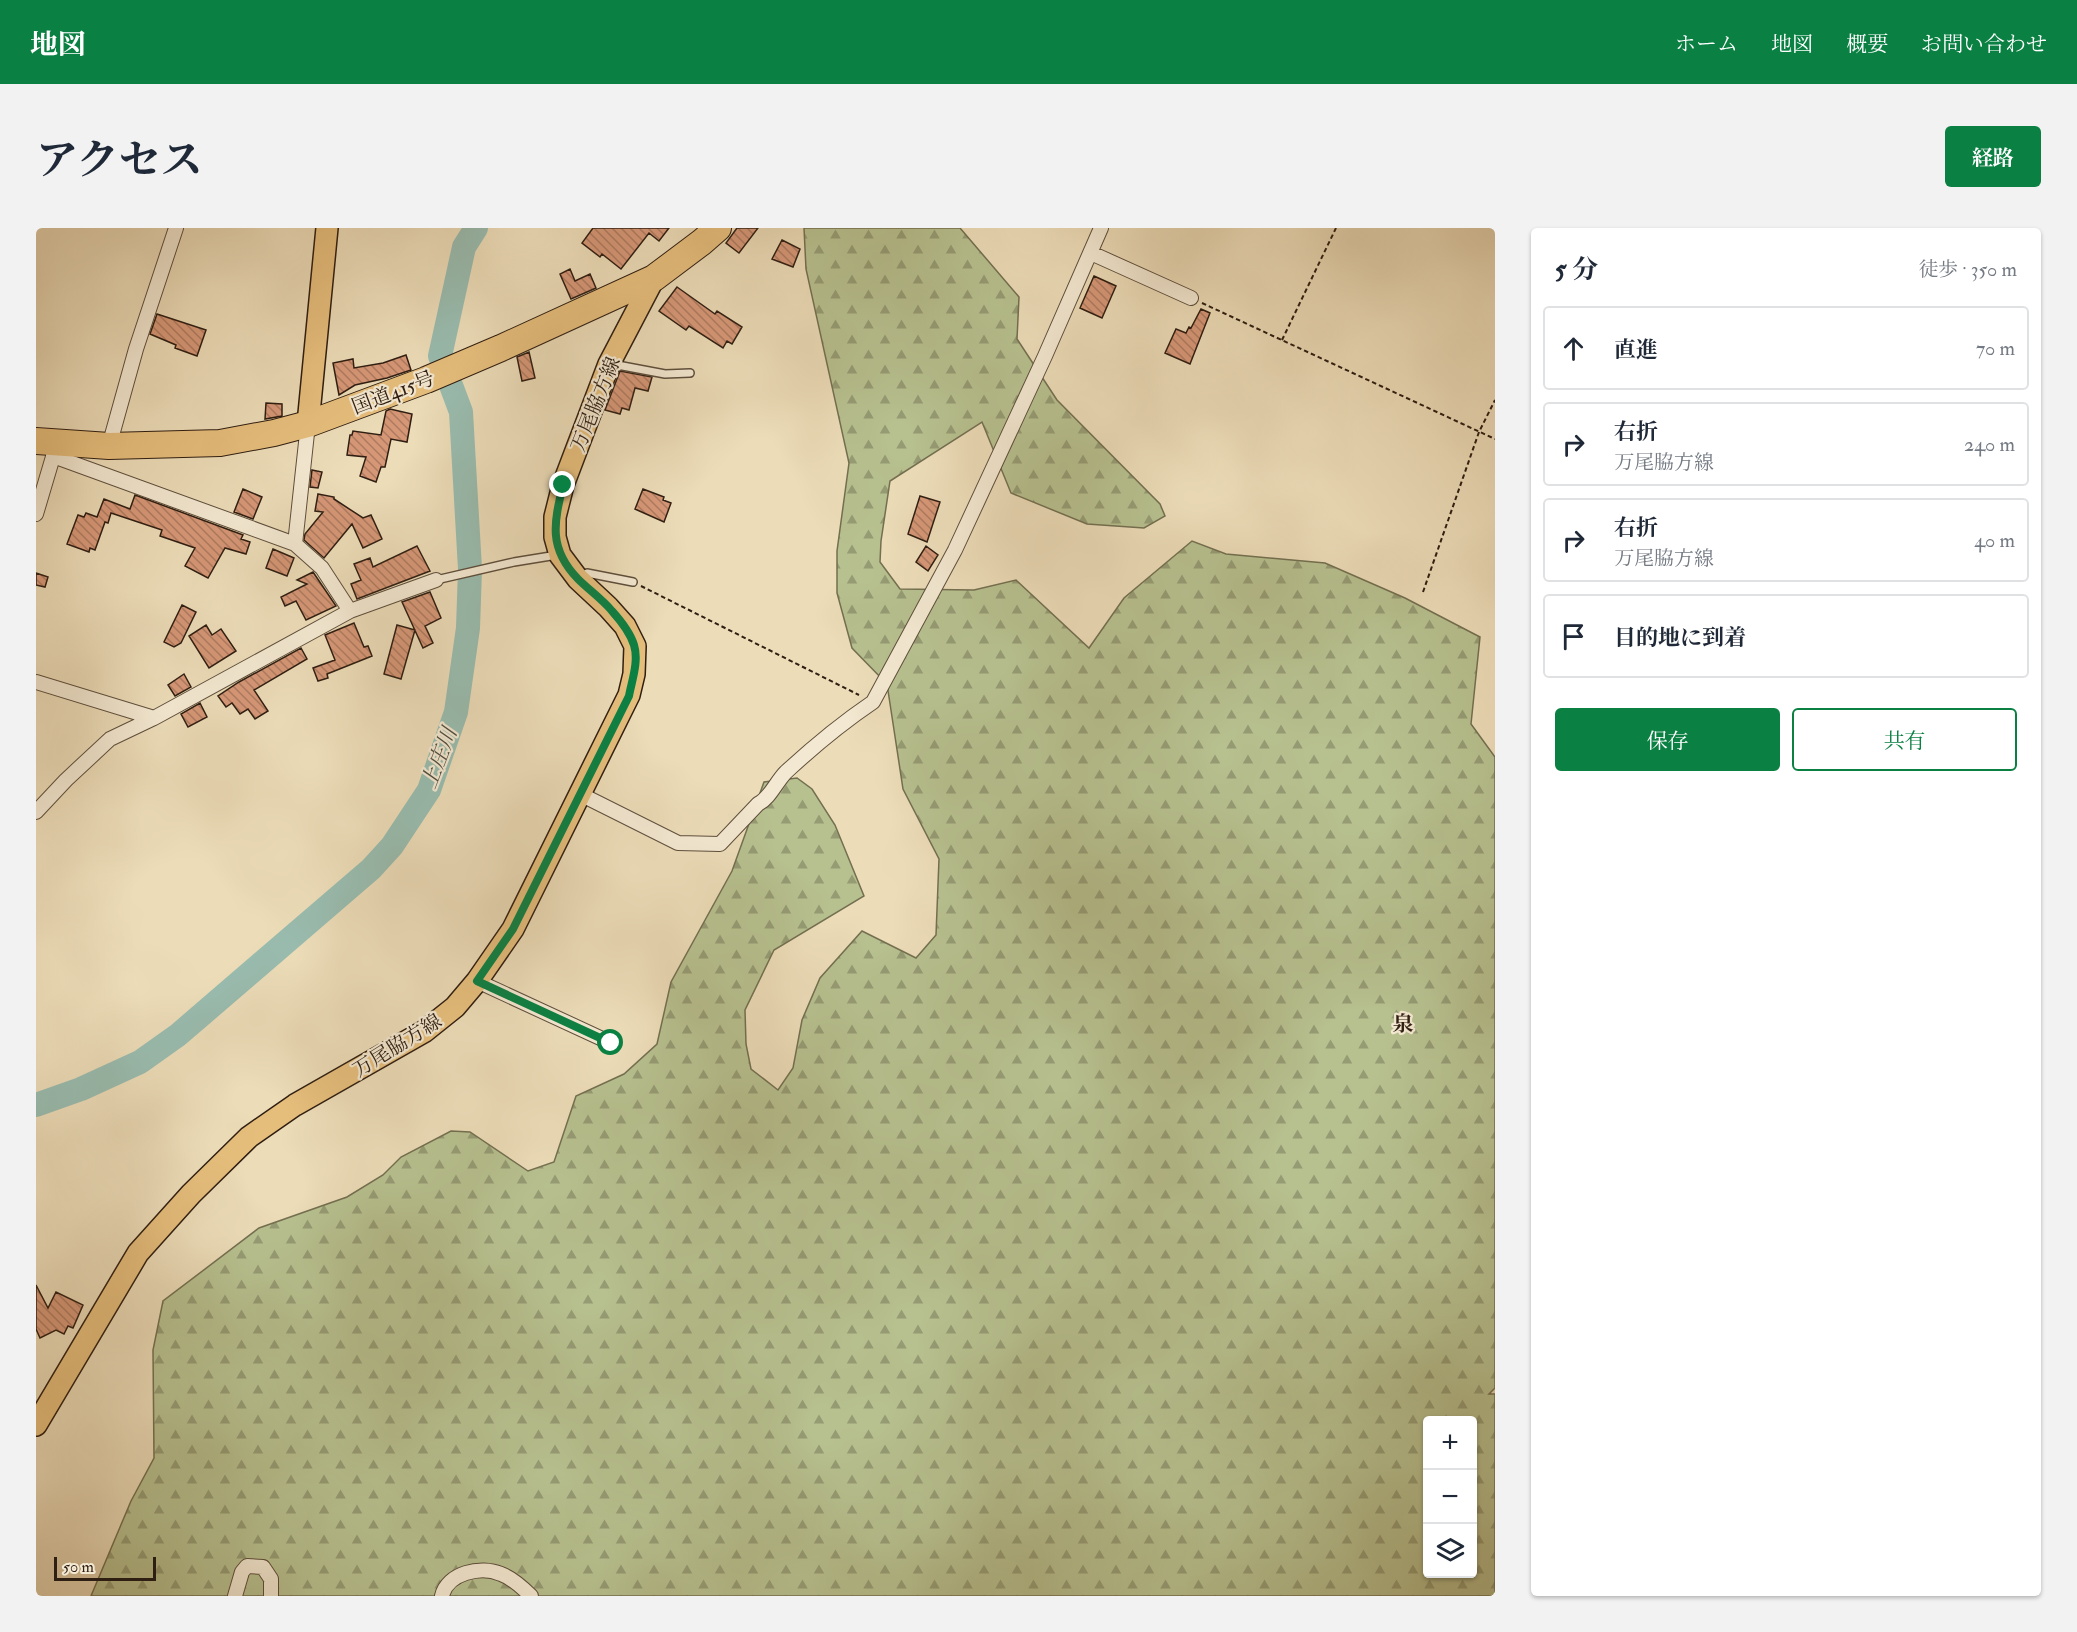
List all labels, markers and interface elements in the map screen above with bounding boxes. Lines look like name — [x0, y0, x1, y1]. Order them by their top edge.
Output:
text: 地図 — [30, 28, 86, 63]
text: ホーム — [1675, 31, 1738, 58]
text: 地図 — [1771, 31, 1813, 58]
text: 概要 — [1846, 31, 1888, 58]
text: お問い合わせ — [1921, 31, 2047, 58]
button: 経路 — [1945, 126, 2041, 187]
text: アクセス — [36, 135, 203, 187]
text: 5 分 — [1555, 254, 1598, 286]
text: 徒歩 · 350 m — [1918, 257, 2017, 282]
icon: ahead — [1557, 332, 1590, 365]
text: 直進 — [1614, 336, 1658, 364]
text: 70 m — [1976, 336, 2015, 361]
street label: 万尾脇方線 — [565, 353, 626, 455]
street label: 国道415号 — [348, 365, 438, 420]
text: 右折 — [1614, 418, 1658, 446]
icon: right — [1557, 428, 1590, 461]
text: 240 m — [1964, 432, 2015, 457]
text: 万尾脇方線 — [1614, 450, 1714, 475]
route end — [549, 471, 575, 497]
text: 右折 — [1614, 514, 1658, 542]
icon: right — [1557, 524, 1590, 557]
text: 40 m — [1974, 528, 2015, 553]
text: 万尾脇方線 — [1614, 546, 1714, 571]
icon: arrive — [1557, 620, 1590, 653]
text: 目的地に到着 — [1614, 624, 1746, 652]
button: 保存 — [1555, 708, 1780, 771]
button: 共有 — [1792, 708, 2017, 771]
water label: 上庄川 — [416, 722, 464, 792]
street label: 万尾脇方線 — [348, 1008, 446, 1083]
district label: 泉 — [1393, 1011, 1414, 1038]
route start — [597, 1029, 623, 1055]
map controls — [1423, 1416, 1477, 1578]
button: + — [1423, 1416, 1477, 1470]
button: − — [1423, 1470, 1477, 1524]
button: layers — [1423, 1524, 1477, 1578]
scale bar — [54, 1554, 156, 1582]
text: 50 m — [63, 1557, 94, 1577]

